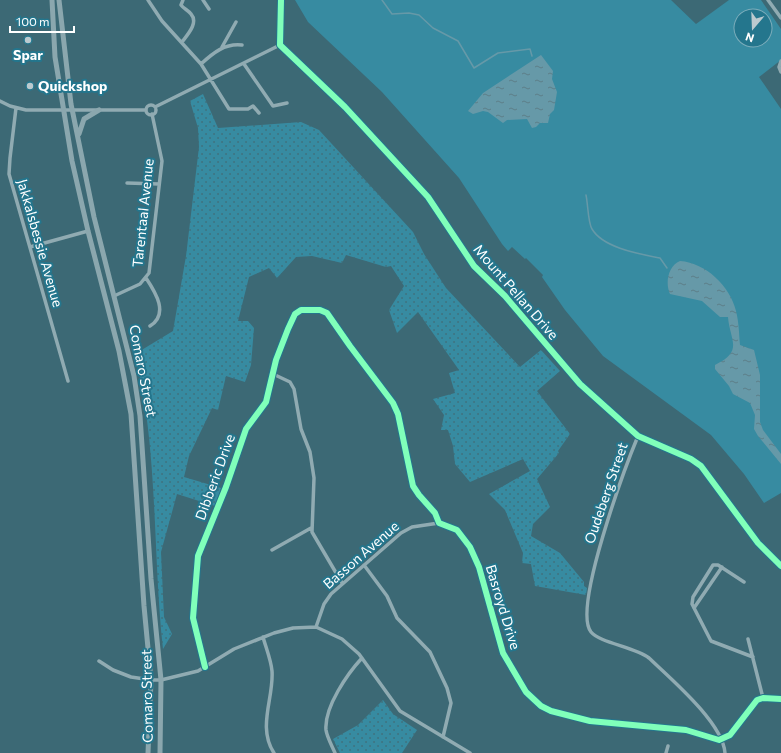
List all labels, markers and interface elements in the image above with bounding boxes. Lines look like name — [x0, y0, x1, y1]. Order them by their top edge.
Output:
scale bar — [10, 8, 74, 34]
north arrow — [733, 8, 773, 48]
text: 100 m — [16, 14, 50, 28]
text: N — [744, 30, 756, 45]
marker: Spar — [23, 35, 33, 45]
place label: Spar — [13, 46, 43, 63]
place label: Quickshop — [38, 77, 107, 94]
marker: Quickshop — [25, 81, 35, 91]
street label: Tarentaal Avenue — [128, 158, 157, 268]
street label: Jakkalsbessie Avenue — [14, 177, 67, 309]
street label: Mount Pellan Drive — [470, 240, 562, 343]
street label: Comaro Street — [126, 323, 161, 419]
street label: Dibberic Drive — [191, 431, 238, 522]
street label: Oudeberg Street — [580, 440, 631, 546]
street label: Basson Avenue — [319, 517, 402, 592]
street label: Basroyd Drive — [483, 562, 524, 651]
street label: Comaro Street — [137, 649, 156, 743]

